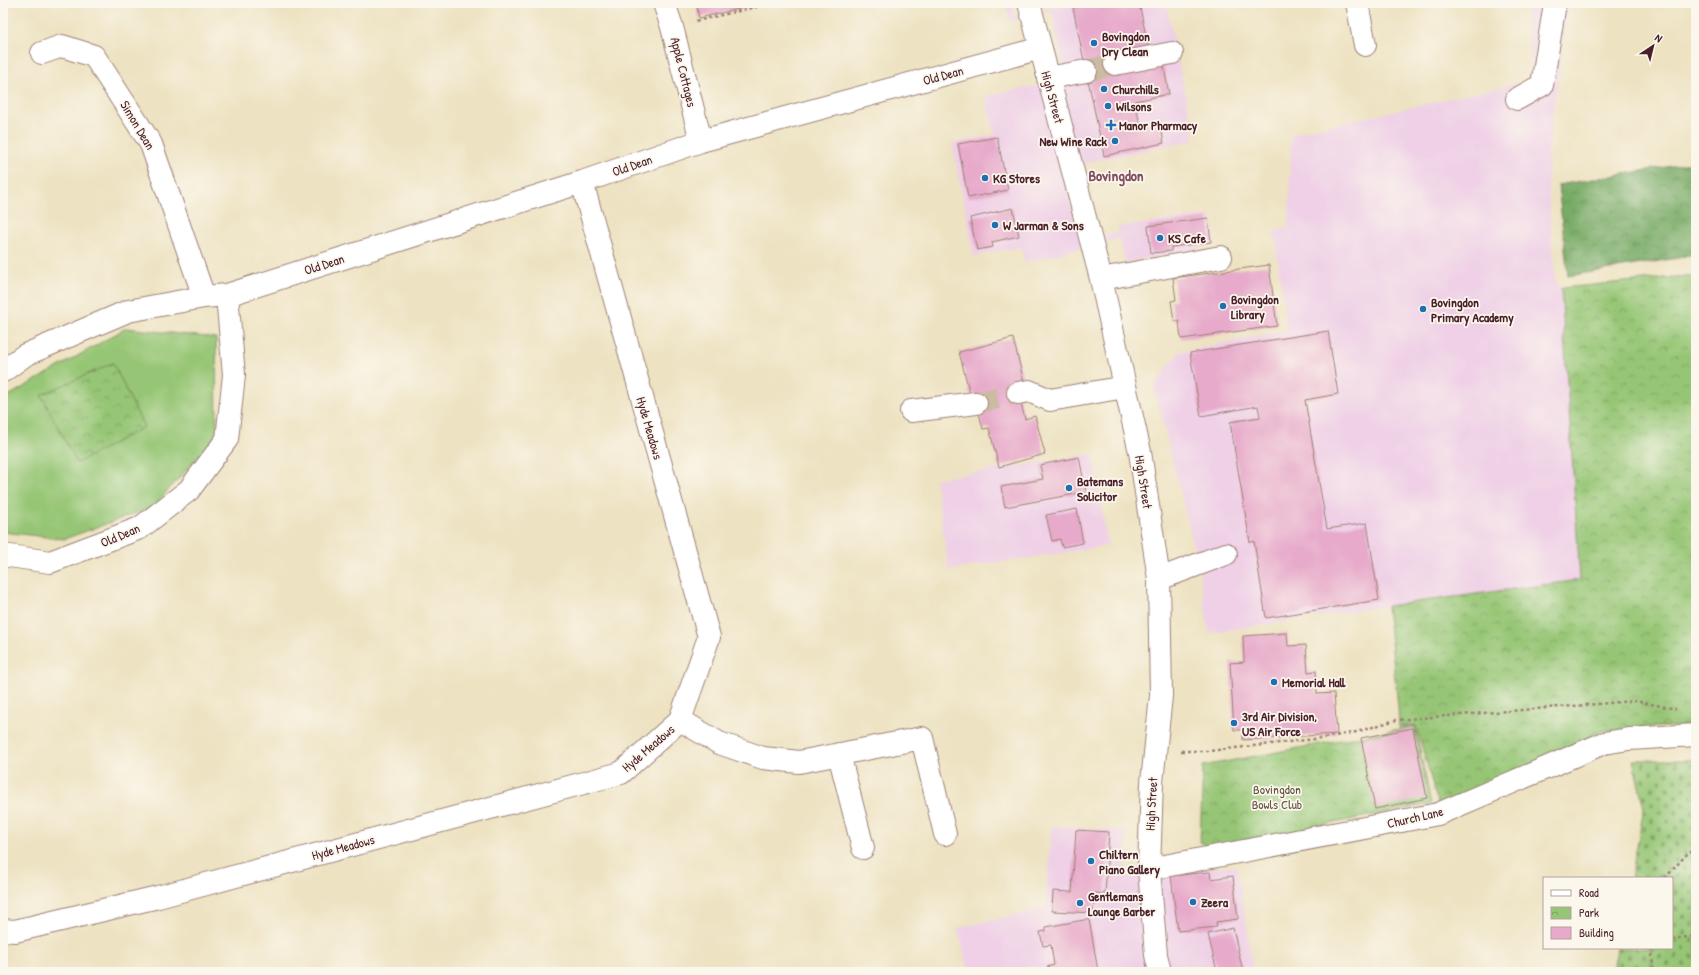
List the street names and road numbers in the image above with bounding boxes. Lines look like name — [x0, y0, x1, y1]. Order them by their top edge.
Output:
street label: Apple Cottages — [667, 35, 701, 109]
street label: Old Dean — [921, 61, 965, 89]
street label: High Street — [1037, 69, 1069, 126]
street label: Simon Dean — [116, 97, 160, 153]
street label: Old Dean — [610, 150, 654, 180]
street label: Old Dean — [302, 249, 346, 279]
street label: Hyde Meadows — [633, 395, 667, 461]
street label: High Street — [1131, 454, 1157, 510]
street label: Old Dean — [98, 519, 143, 551]
street label: Hyde Meadows — [618, 720, 678, 776]
street label: High Street — [1141, 776, 1161, 831]
street label: Church Lane — [1385, 802, 1445, 832]
street label: Hyde Meadows — [310, 830, 376, 864]

